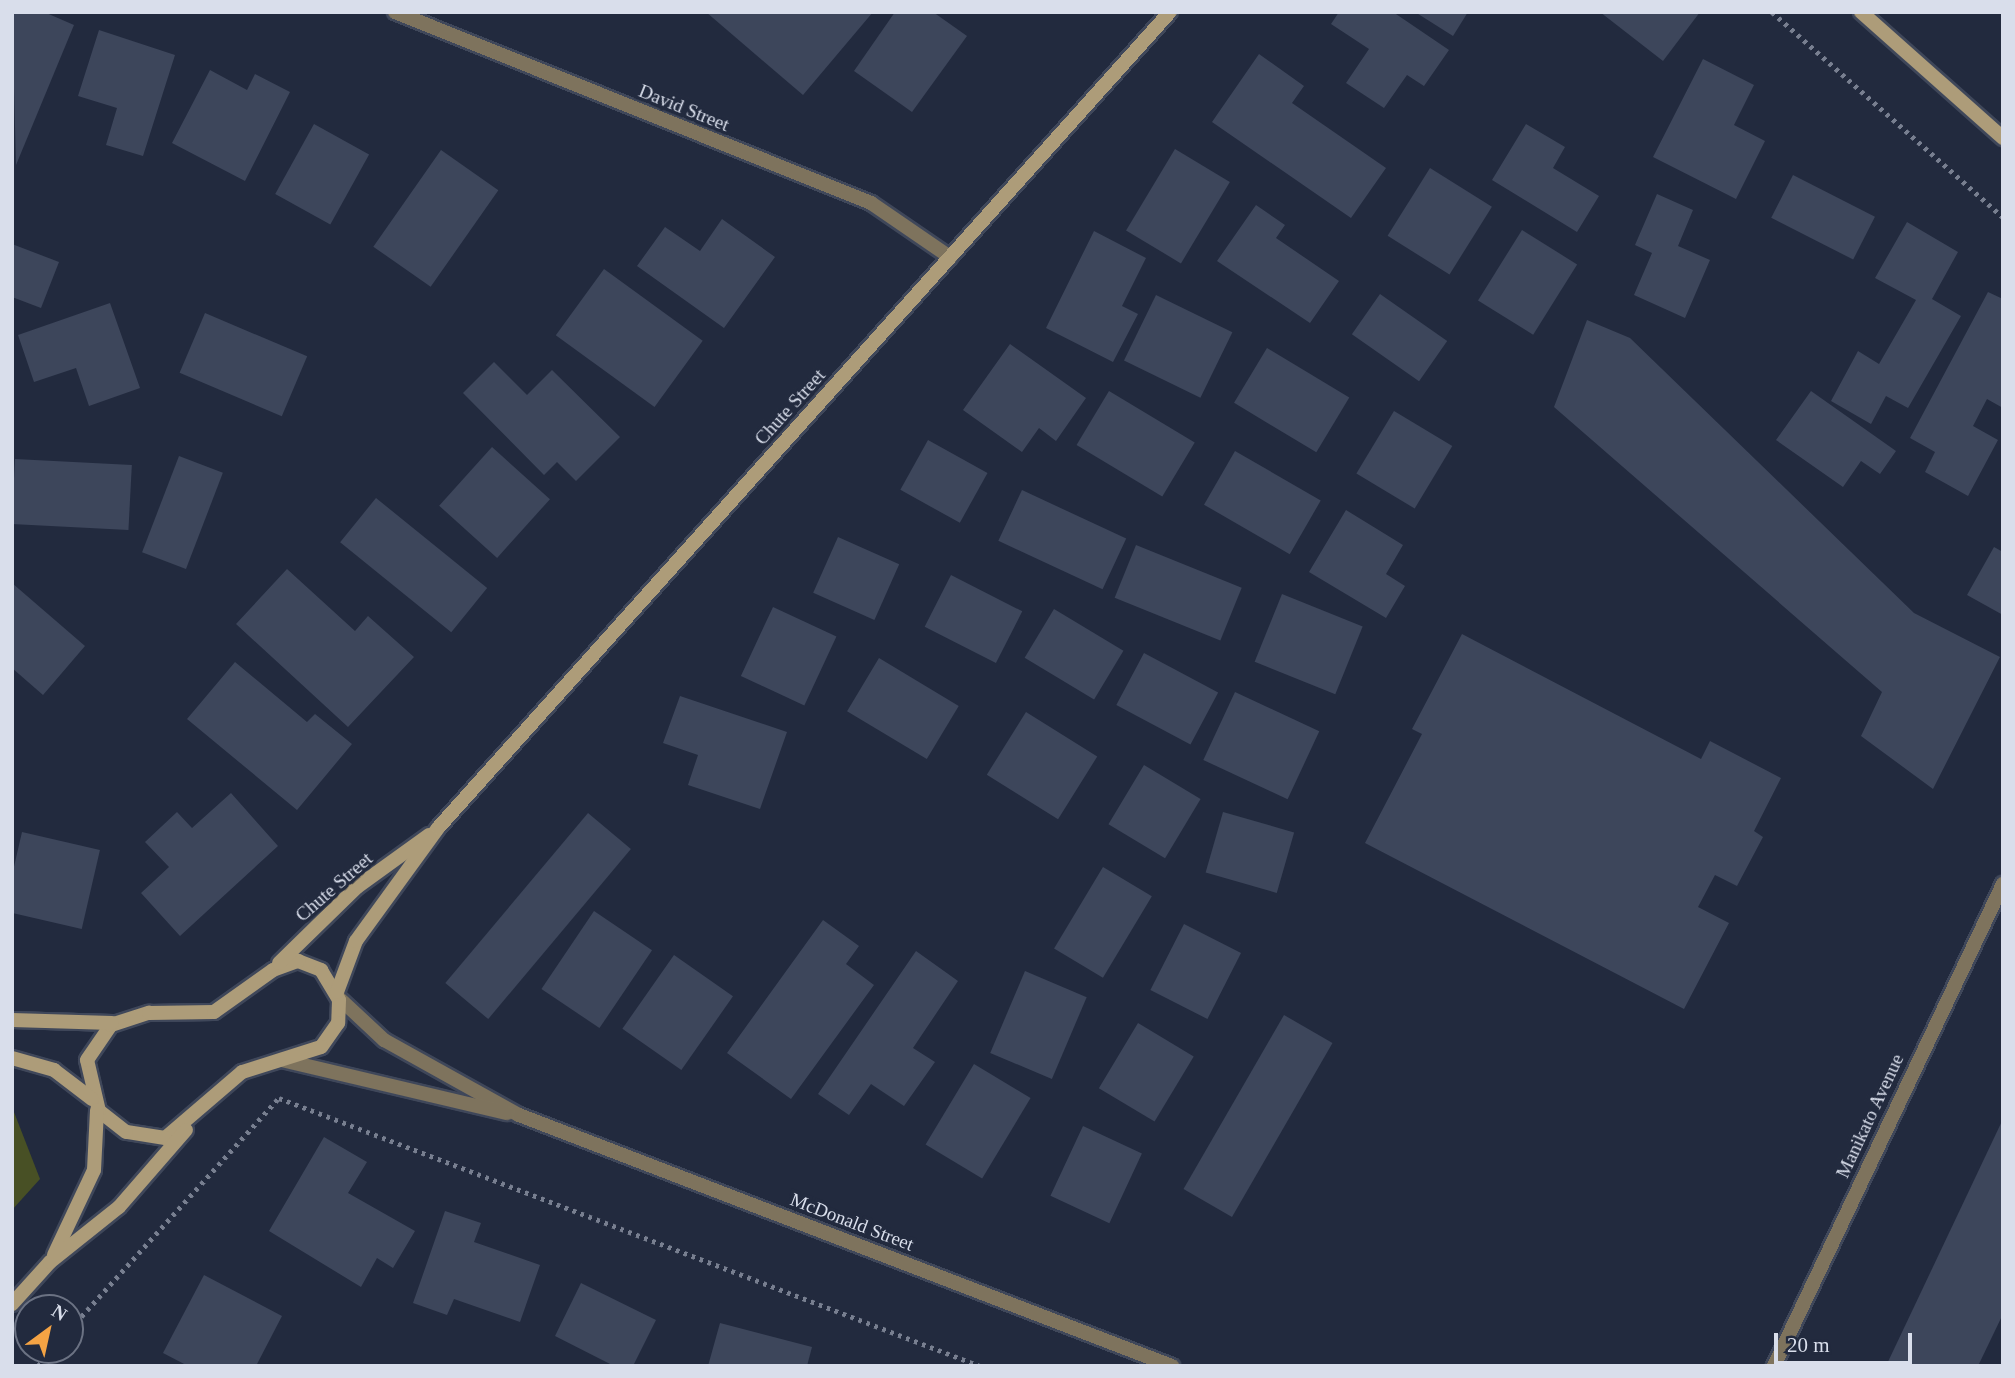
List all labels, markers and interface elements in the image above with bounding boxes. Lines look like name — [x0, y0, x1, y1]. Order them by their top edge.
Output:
street label: David Street — [635, 80, 733, 136]
street label: Chute Street — [750, 364, 830, 450]
street label: Chute Street — [291, 847, 377, 927]
street label: Manikato Avenue — [1831, 1050, 1909, 1182]
street label: McDonald Street — [787, 1188, 917, 1256]
north arrow — [14, 1294, 84, 1364]
text: N — [48, 1300, 71, 1325]
scale bar — [1777, 1318, 1915, 1362]
text: 20 m — [1787, 1333, 1830, 1357]

